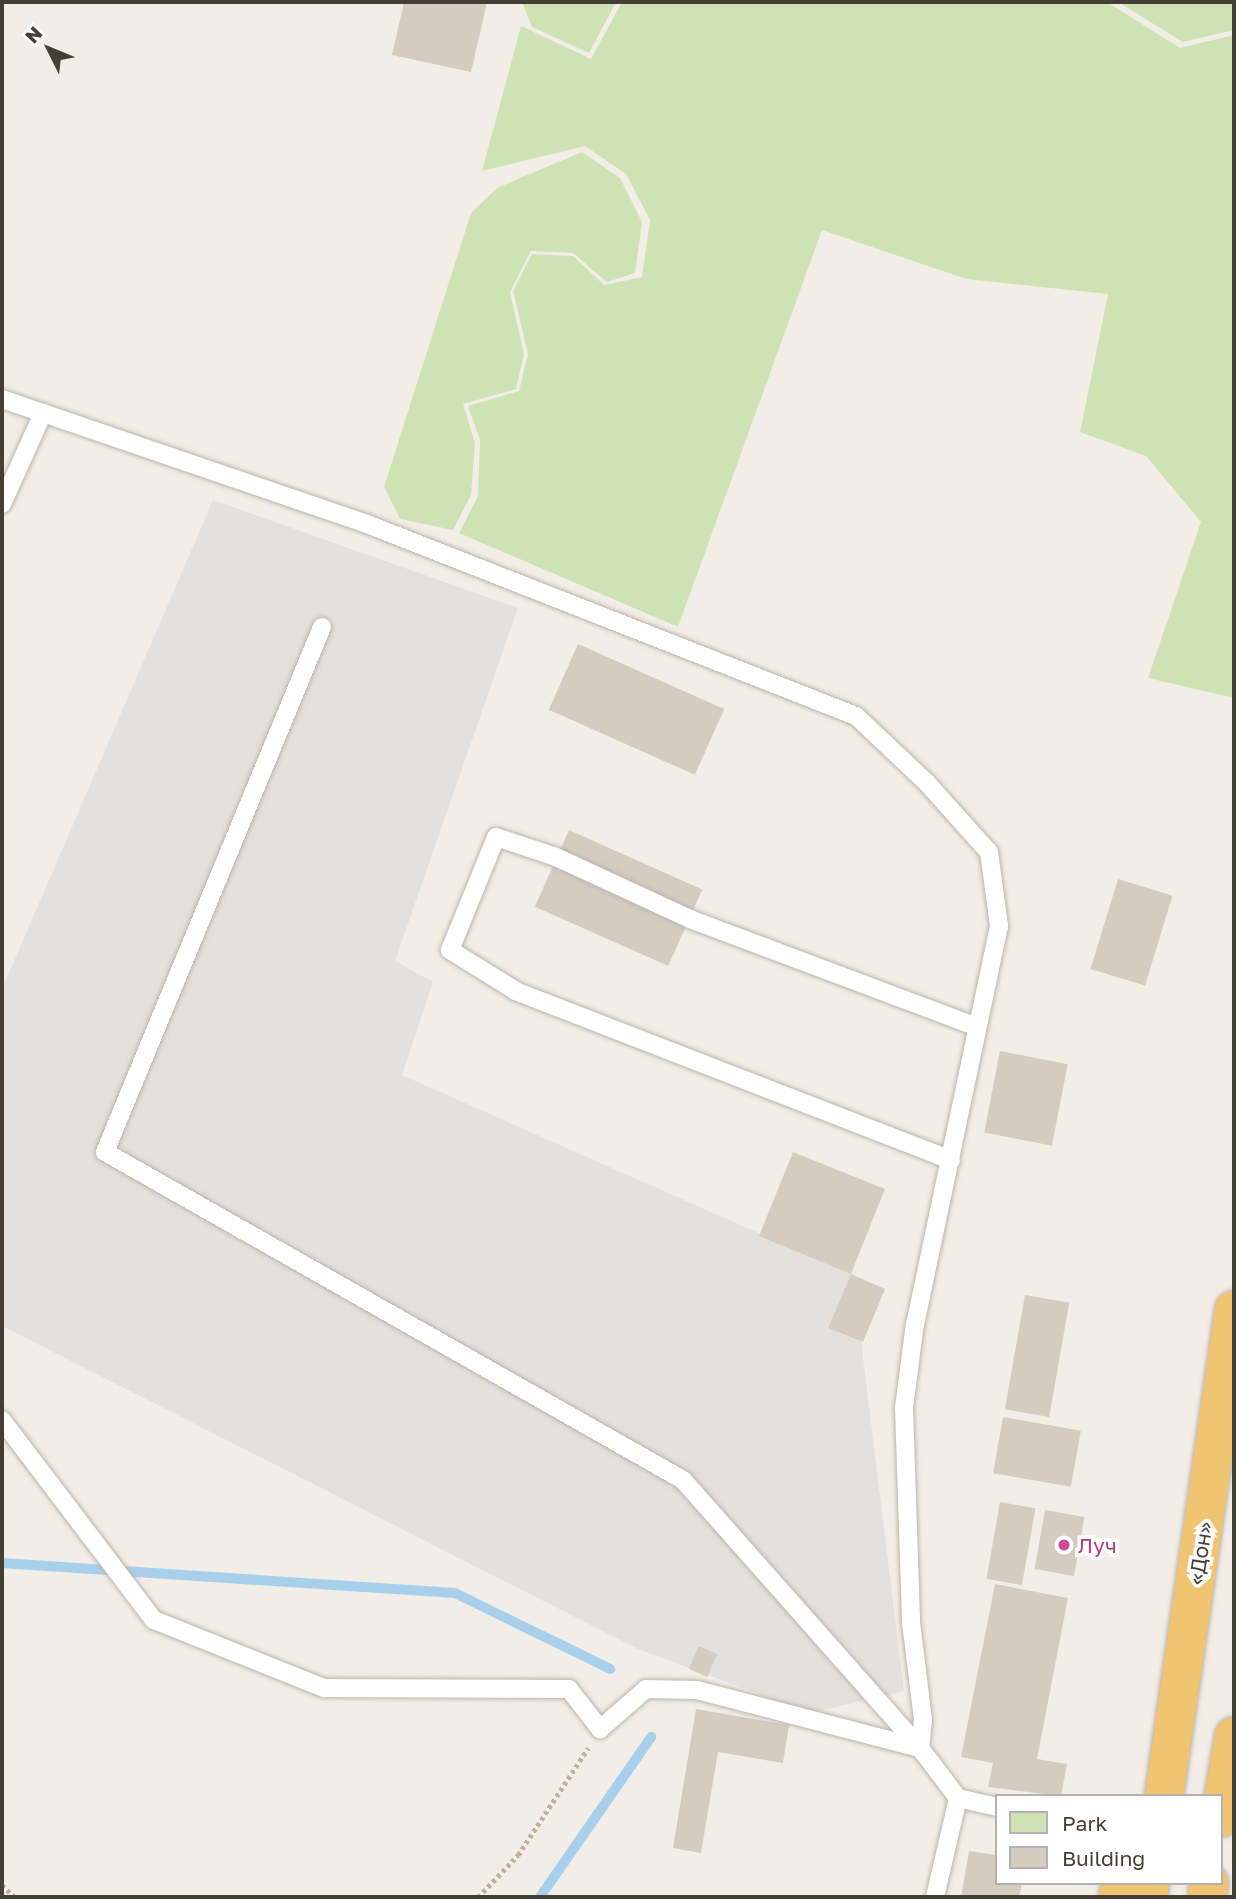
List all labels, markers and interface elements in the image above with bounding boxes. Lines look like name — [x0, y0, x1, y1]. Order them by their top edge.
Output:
north arrow — [14, 14, 84, 84]
text: N — [20, 21, 47, 47]
street label: «Дон» — [1183, 1520, 1217, 1586]
place label: Луч — [1078, 1532, 1117, 1558]
marker: Луч — [1056, 1537, 1072, 1553]
legend — [995, 1794, 1222, 1885]
text: Park — [1062, 1810, 1107, 1836]
text: Building — [1062, 1845, 1145, 1871]

